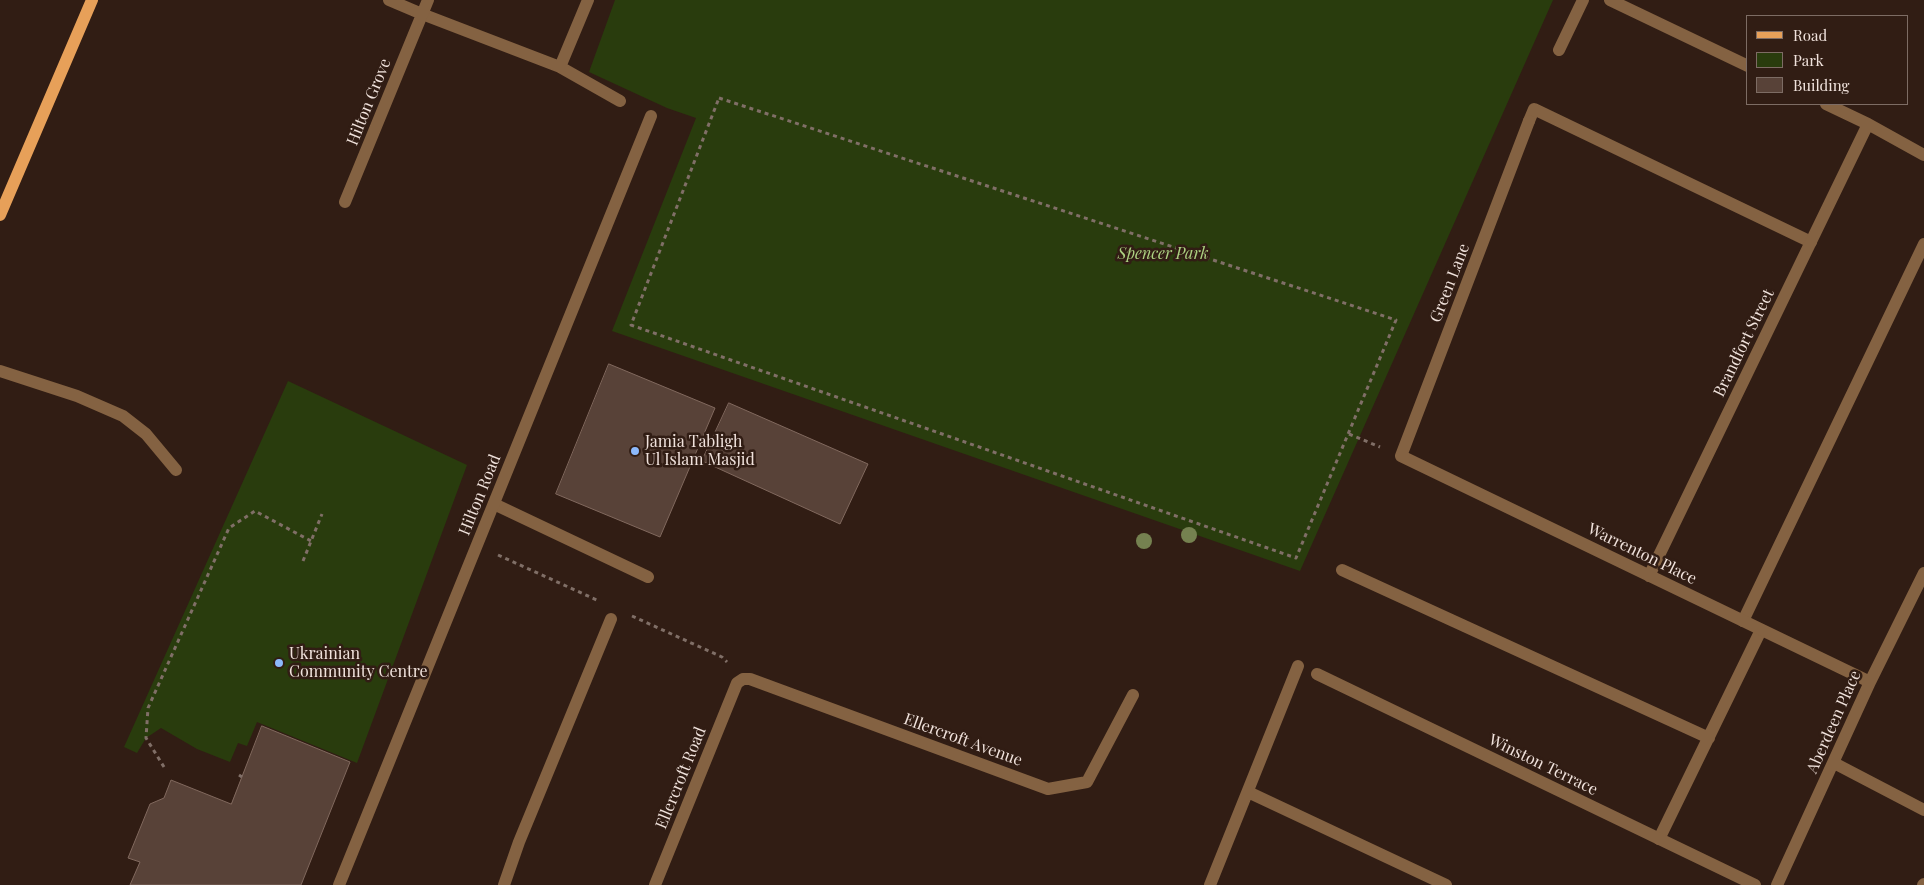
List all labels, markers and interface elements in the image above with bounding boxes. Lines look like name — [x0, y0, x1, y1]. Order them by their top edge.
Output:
legend — [1746, 15, 1909, 105]
text: Road — [1793, 25, 1827, 45]
text: Park — [1793, 50, 1824, 70]
street label: Hilton Grove — [343, 56, 395, 148]
text: Building — [1793, 75, 1849, 95]
street label: Green Lane — [1426, 241, 1474, 325]
park label: Spencer Park — [1118, 244, 1208, 264]
street label: Brandfort Street — [1710, 286, 1778, 400]
place label: Jamia Tabligh Ul Islam Masjid — [645, 432, 755, 470]
marker: Jamia Tabligh Ul Islam Masjid — [629, 445, 641, 457]
street label: Hilton Road — [455, 452, 505, 538]
street label: Warrenton Place — [1584, 519, 1700, 589]
place label: Ukrainian Community Centre — [289, 644, 428, 682]
marker: Ukrainian Community Centre — [273, 657, 285, 669]
street label: Aberdeen Place — [1803, 668, 1865, 776]
street label: Ellercroft Avenue — [901, 710, 1025, 770]
street label: Ellercroft Road — [652, 724, 710, 832]
street label: Winston Terrace — [1485, 730, 1601, 800]

